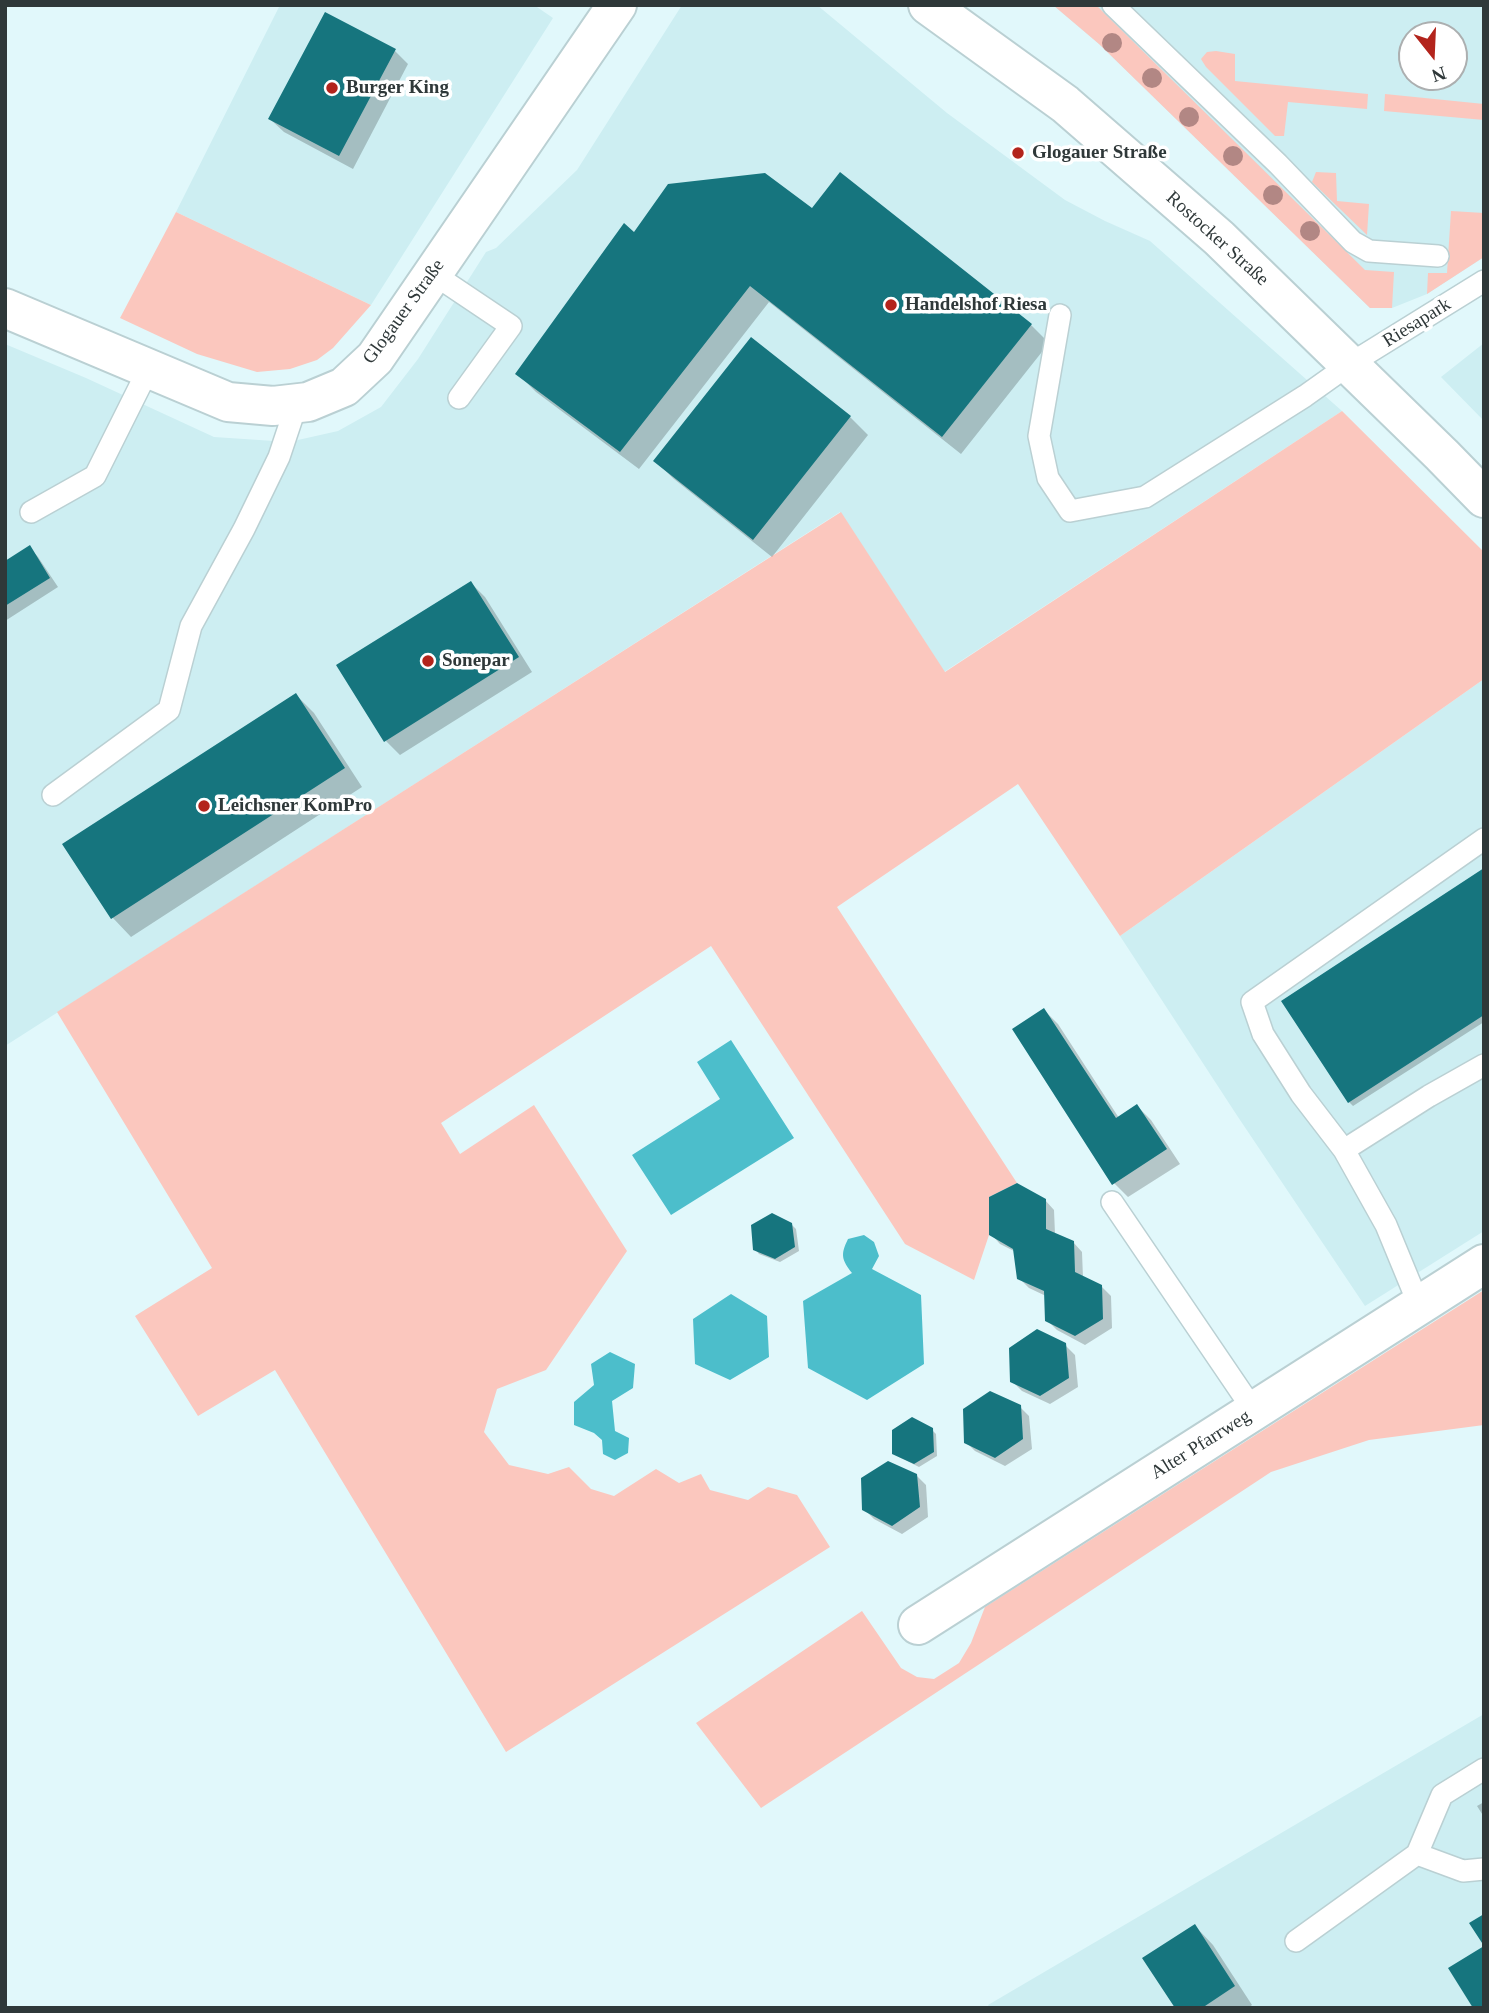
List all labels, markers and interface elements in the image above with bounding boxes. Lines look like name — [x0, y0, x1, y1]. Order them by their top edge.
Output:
north arrow — [1398, 21, 1468, 91]
text: N — [1429, 62, 1449, 87]
place label: Burger King — [346, 77, 449, 99]
marker: Burger King — [324, 80, 340, 96]
place label: Glogauer Straße — [1032, 142, 1167, 164]
marker: Glogauer Straße — [1010, 145, 1026, 161]
street label: Rostocker Straße — [1161, 187, 1273, 291]
street label: Glogauer Straße — [358, 255, 450, 369]
street label: Riesapark — [1379, 293, 1455, 353]
place label: Handelshof Riesa — [905, 294, 1047, 316]
marker: Handelshof Riesa — [883, 297, 899, 313]
place label: Sonepar — [442, 650, 510, 672]
marker: Sonepar — [420, 653, 436, 669]
place label: Leichsner KomPro — [218, 795, 372, 817]
marker: Leichsner KomPro — [196, 798, 212, 814]
street label: Alter Pfarrweg — [1147, 1405, 1255, 1485]

